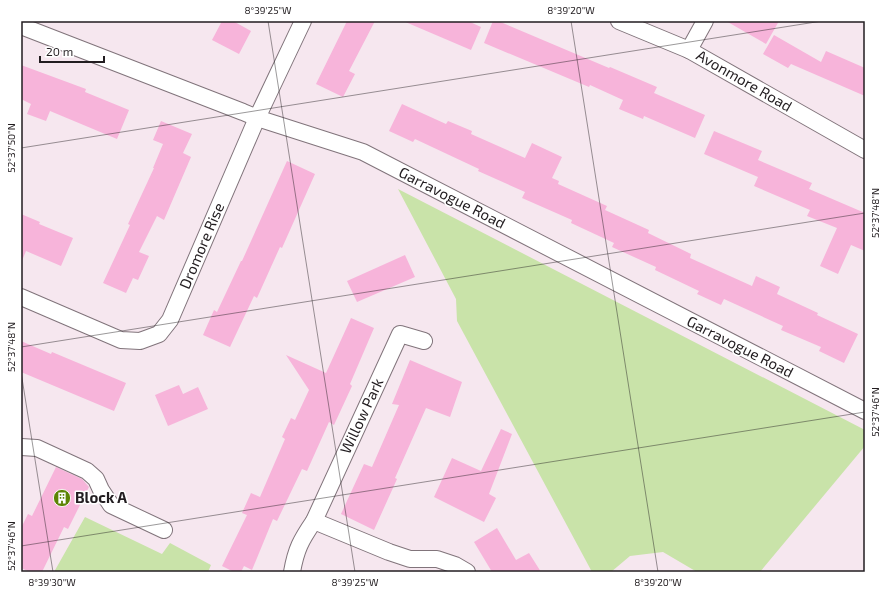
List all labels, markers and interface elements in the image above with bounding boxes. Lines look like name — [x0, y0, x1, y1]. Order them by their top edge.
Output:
text: 8°39'25"W — [244, 4, 292, 16]
text: 8°39'20"W — [547, 4, 595, 16]
scale bar — [40, 38, 104, 64]
text: 20 m — [46, 44, 73, 58]
street label: Avonmore Road — [693, 45, 796, 115]
text: 52°37'50"N — [5, 123, 17, 173]
street label: Garravogue Road — [396, 162, 509, 232]
text: 52°37'48"N — [869, 188, 881, 238]
street label: Dromore Rise — [175, 200, 227, 291]
street label: Garravogue Road — [684, 311, 797, 381]
text: 52°37'48"N — [5, 322, 17, 372]
street label: Willow Park — [336, 375, 387, 456]
text: 52°37'46"N — [869, 387, 881, 437]
building icon: Block A — [52, 488, 72, 508]
place label: Block A — [75, 488, 127, 506]
text: 52°37'46"N — [5, 521, 17, 571]
text: 8°39'30"W — [28, 576, 76, 588]
text: 8°39'25"W — [331, 576, 379, 588]
text: 8°39'20"W — [634, 576, 682, 588]

